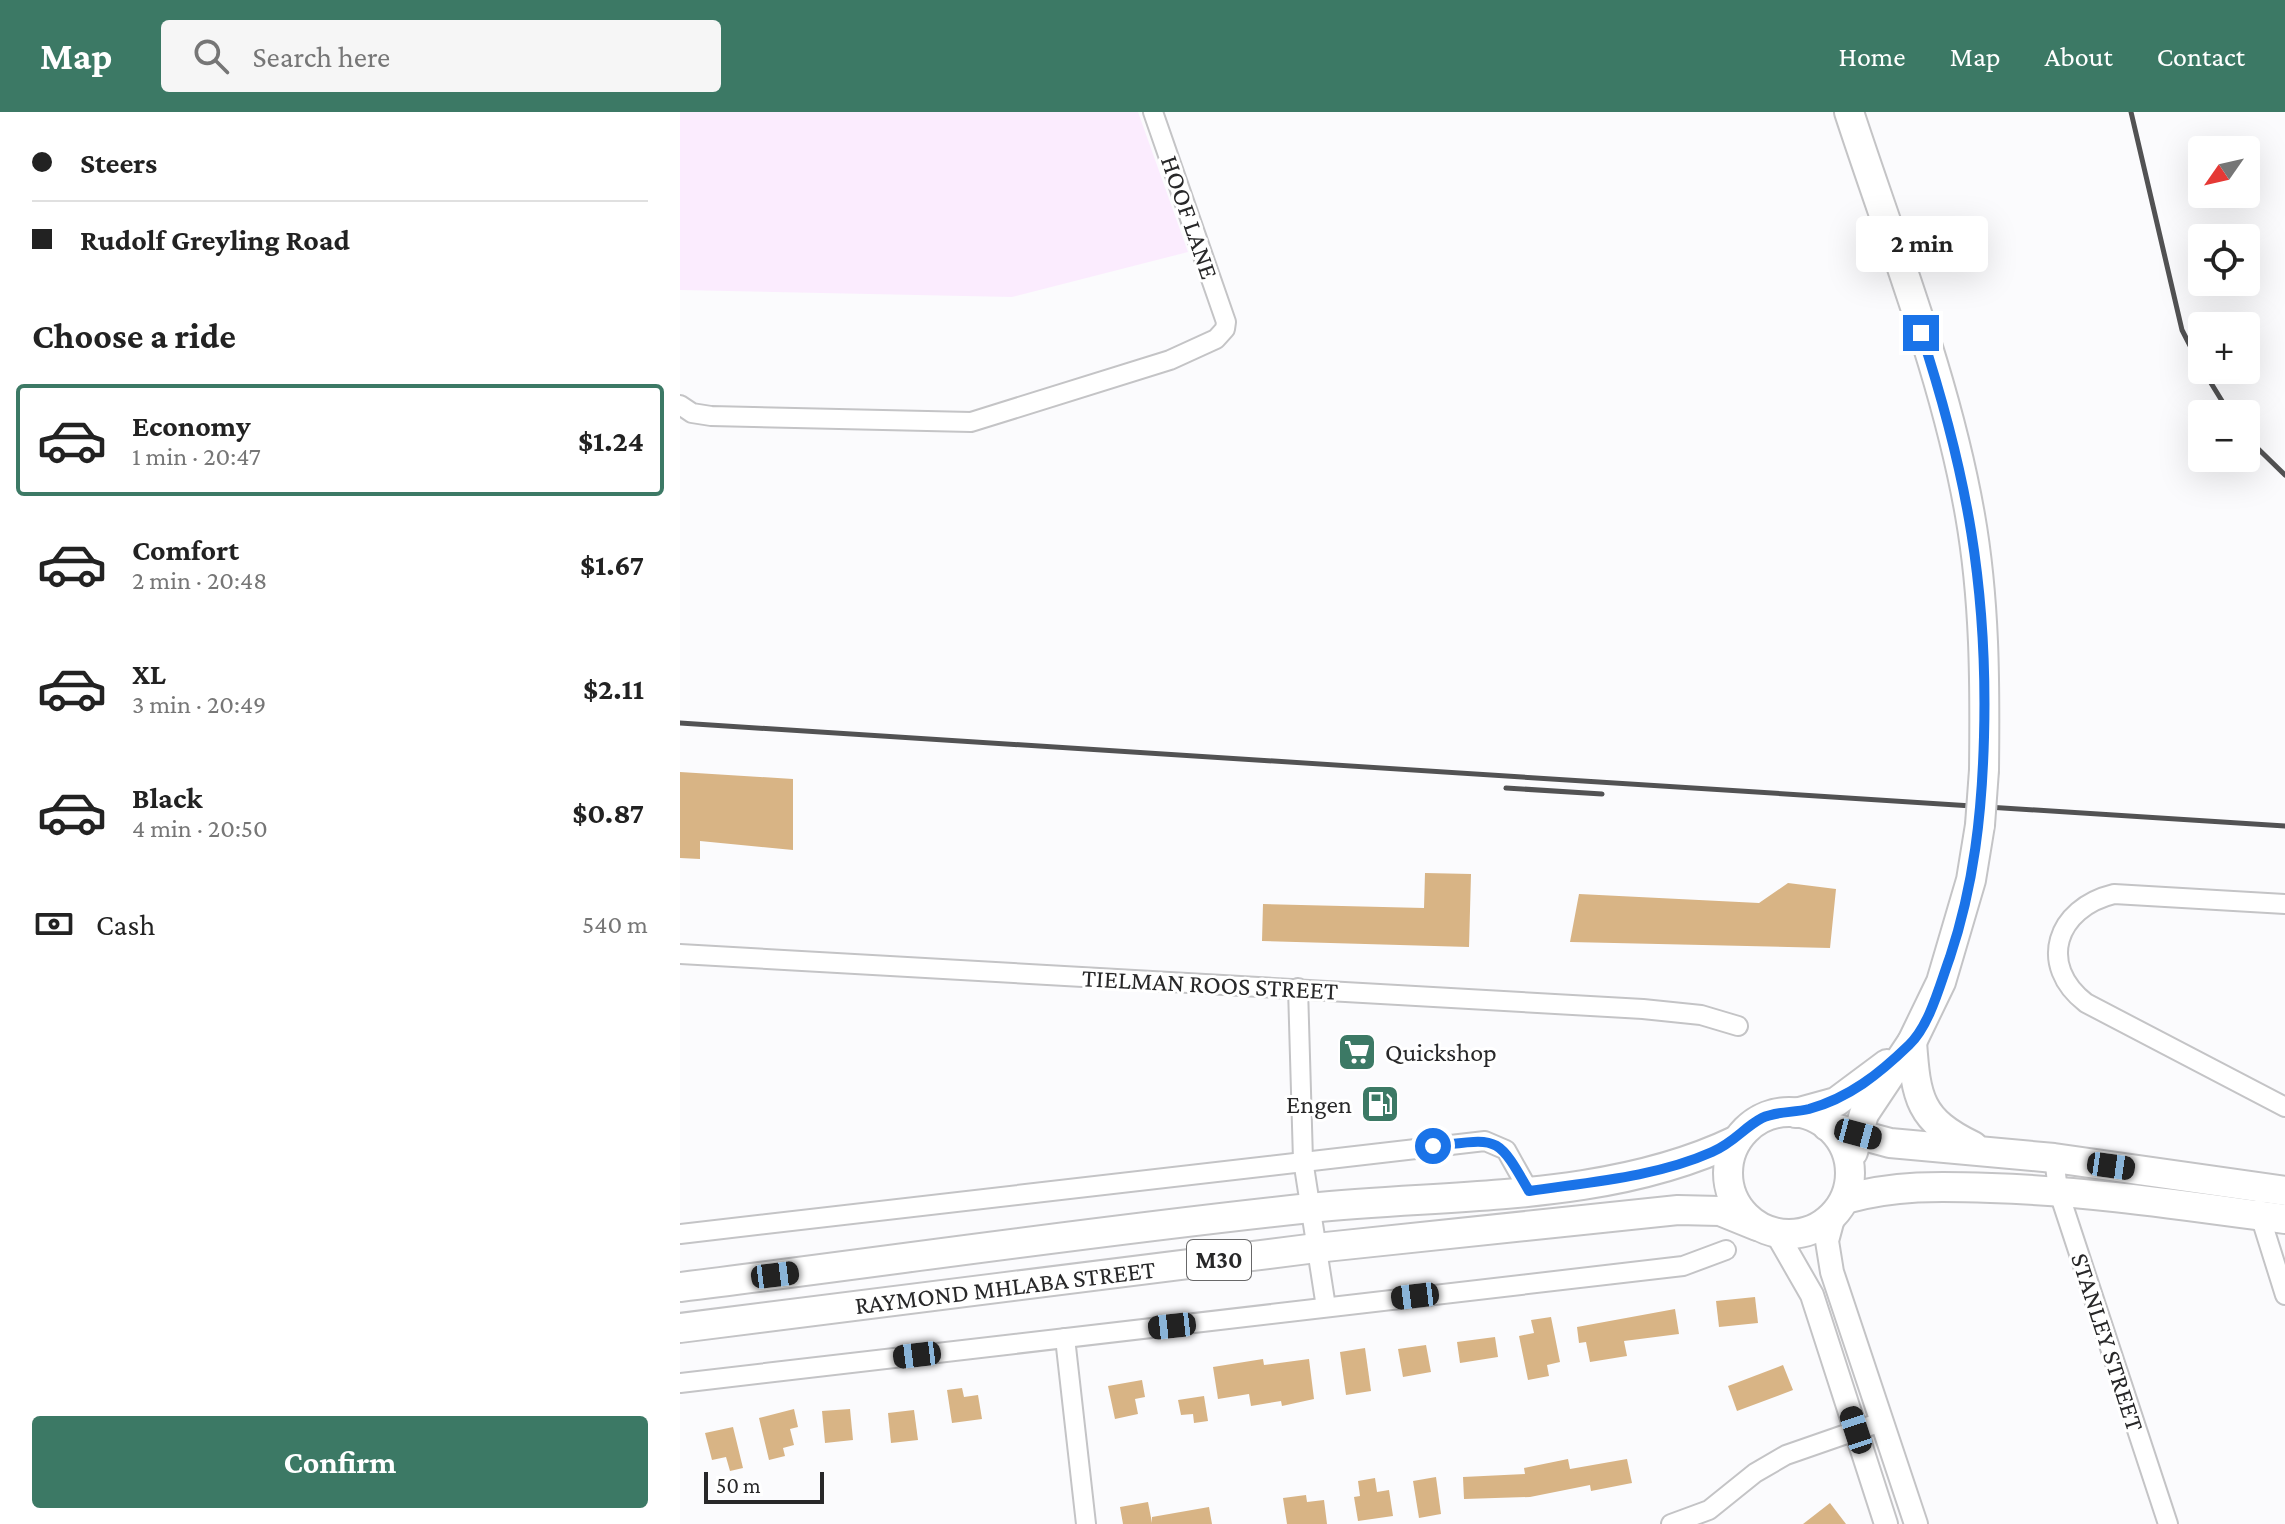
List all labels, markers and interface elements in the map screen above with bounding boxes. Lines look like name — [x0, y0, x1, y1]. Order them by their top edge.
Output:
search box — [161, 20, 721, 92]
icon: search — [189, 34, 233, 78]
text: Map — [40, 35, 113, 77]
text: Search here — [253, 40, 390, 73]
text: Home — [1839, 41, 1906, 72]
text: Map — [1950, 41, 2001, 72]
text: About — [2045, 41, 2113, 72]
text: Contact — [2157, 41, 2245, 72]
north arrow — [2188, 136, 2260, 208]
map controls — [2188, 136, 2260, 472]
text: Steers — [80, 146, 157, 179]
street label: HOOF LANE — [1155, 152, 1224, 283]
callout: 2 min — [1855, 217, 1987, 273]
text: Rudolf Greyling Road — [80, 223, 350, 256]
button: locate — [2188, 224, 2260, 296]
text: 2 min — [1891, 229, 1953, 258]
button: + — [2188, 312, 2260, 384]
route end — [1903, 315, 1939, 351]
text: Choose a ride — [32, 316, 236, 356]
button: − — [2188, 400, 2260, 472]
icon: car — [36, 404, 108, 476]
text: Economy — [132, 409, 251, 442]
text: $1.24 — [578, 424, 644, 457]
text: 1 min · 20:47 — [132, 442, 261, 471]
icon: car — [36, 528, 108, 600]
text: Comfort — [132, 533, 239, 566]
text: $1.67 — [580, 548, 644, 581]
text: 2 min · 20:48 — [132, 566, 267, 595]
icon: car — [36, 652, 108, 724]
text: XL — [132, 657, 166, 690]
text: $2.11 — [583, 672, 644, 705]
text: 3 min · 20:49 — [132, 690, 266, 719]
icon: car — [36, 776, 108, 848]
text: Black — [132, 781, 203, 814]
text: $0.87 — [572, 796, 644, 829]
text: 4 min · 20:50 — [132, 814, 268, 843]
icon: cash — [32, 902, 76, 946]
text: Cash — [96, 908, 155, 941]
text: 540 m — [582, 910, 648, 939]
street label: TIELMAN ROOS STREET — [1081, 963, 1339, 1006]
supermarket icon: Quickshop — [1336, 1031, 1378, 1073]
place label: Quickshop — [1385, 1038, 1497, 1067]
fuel station icon: Engen — [1359, 1083, 1401, 1125]
place label: Engen — [1286, 1090, 1352, 1119]
car — [1832, 1116, 1884, 1152]
route start — [1415, 1128, 1451, 1164]
car — [2086, 1151, 2136, 1181]
road number: M30 — [1187, 1240, 1251, 1280]
street label: STANLEY STREET — [2065, 1249, 2150, 1435]
street label: RAYMOND MHLABA STREET — [853, 1255, 1157, 1320]
car — [750, 1260, 800, 1290]
car — [1390, 1281, 1440, 1311]
car — [1147, 1312, 1197, 1340]
car — [892, 1340, 942, 1370]
car — [1837, 1403, 1875, 1457]
button: Confirm — [32, 1416, 648, 1508]
scale bar — [704, 1468, 824, 1504]
text: 50 m — [716, 1473, 761, 1498]

